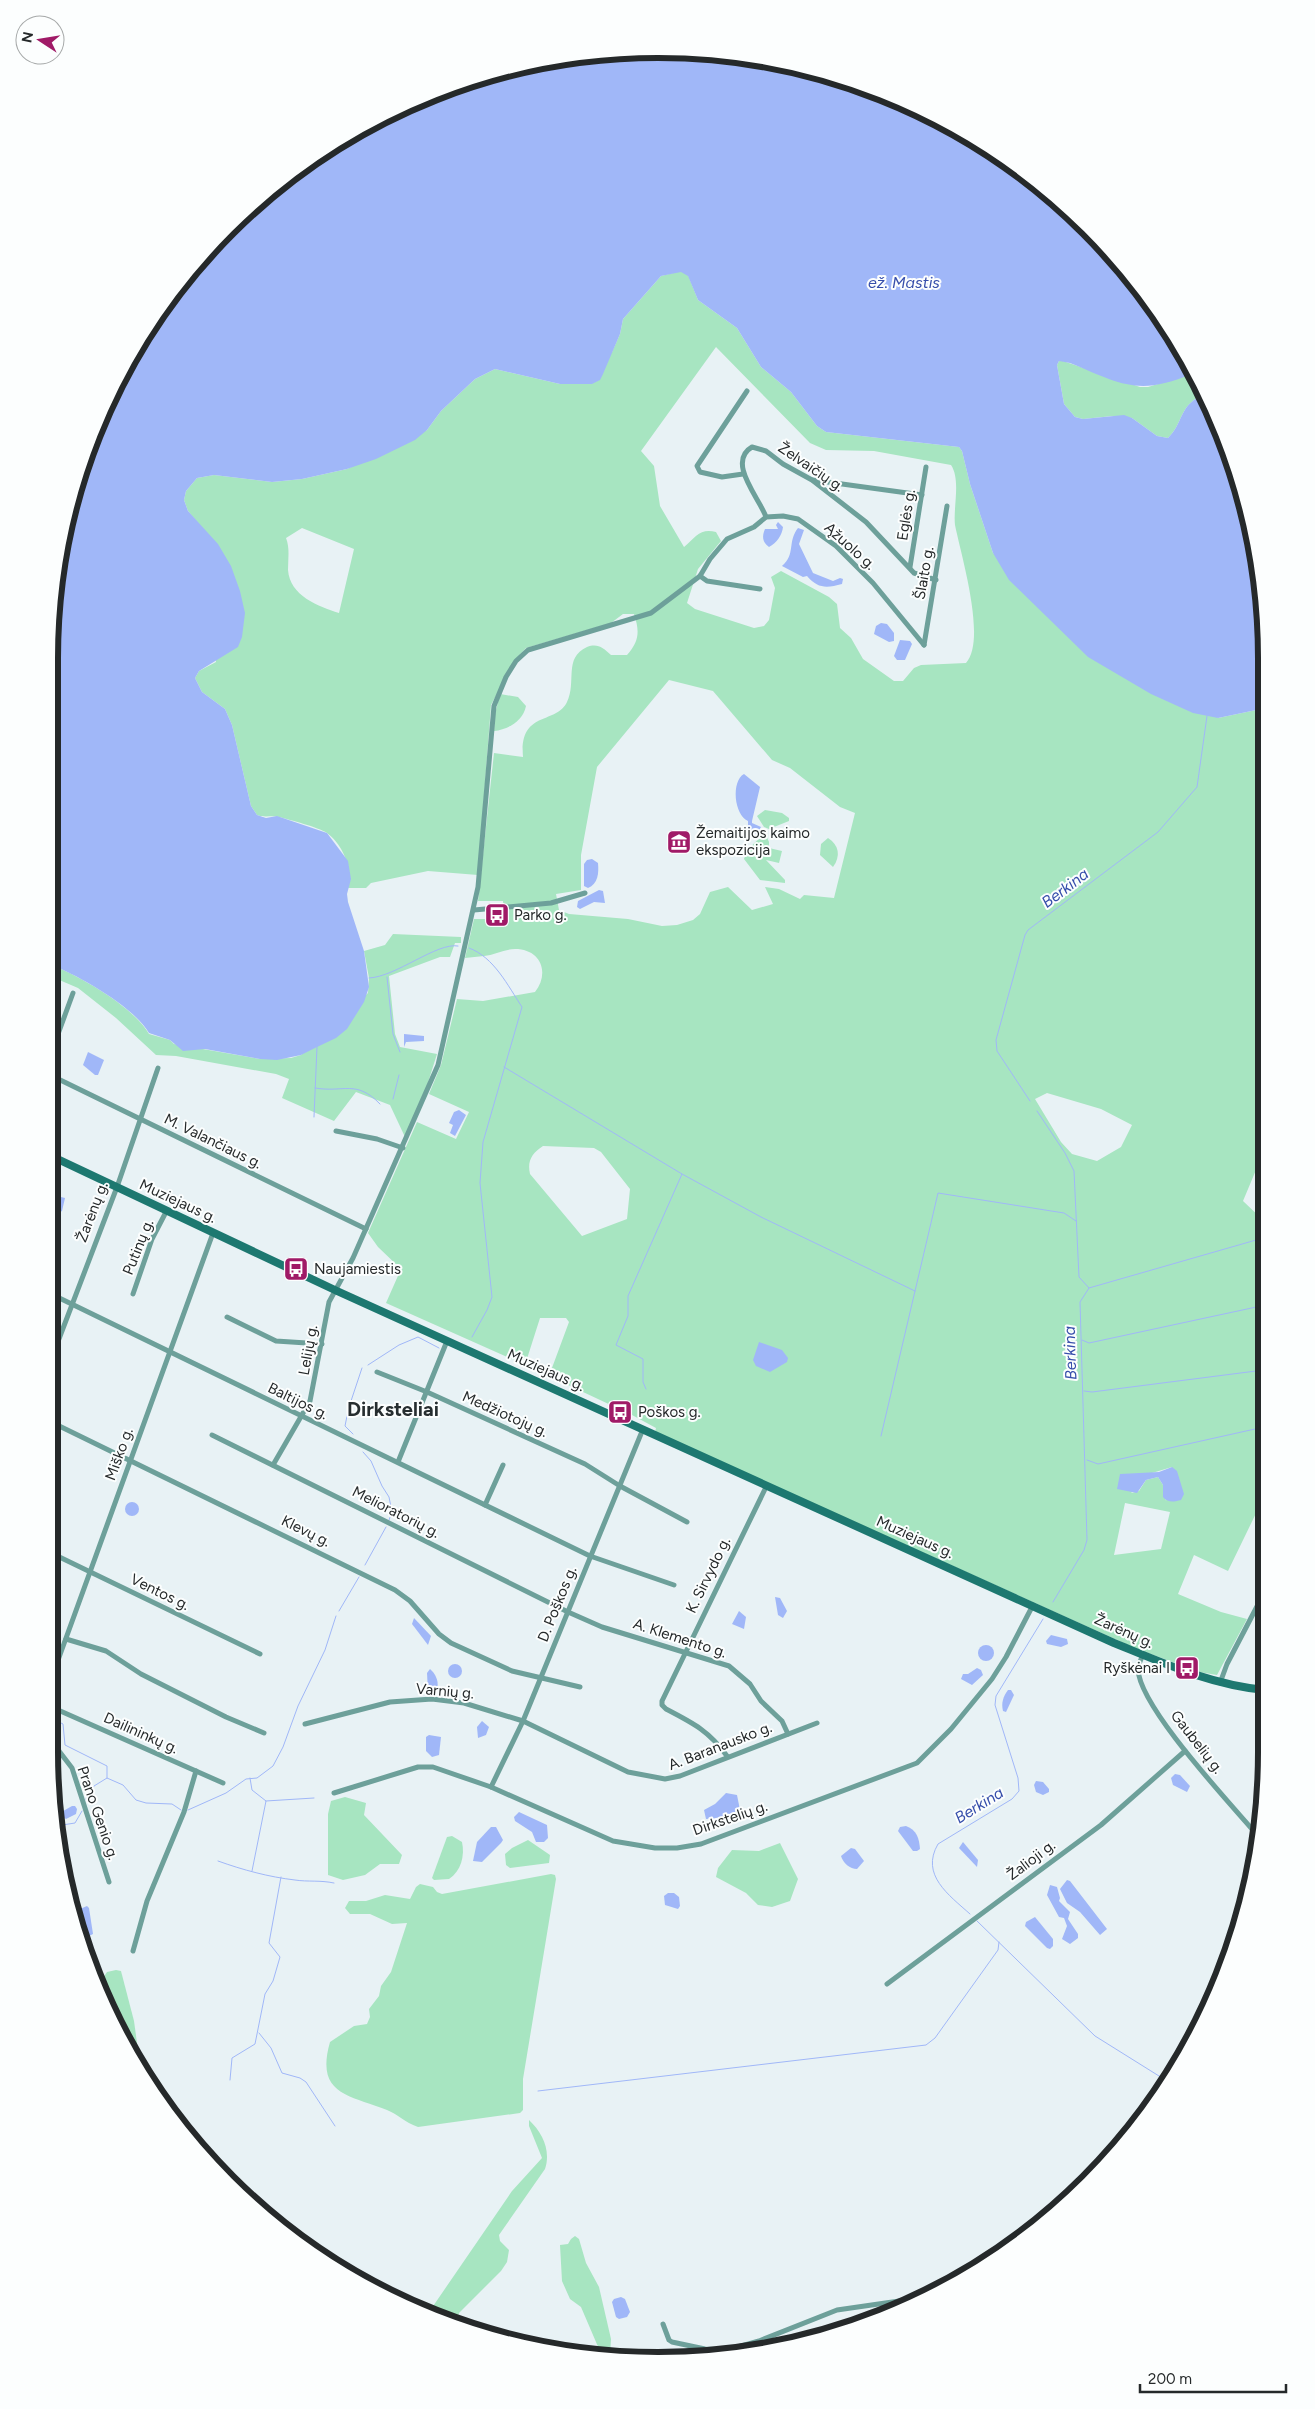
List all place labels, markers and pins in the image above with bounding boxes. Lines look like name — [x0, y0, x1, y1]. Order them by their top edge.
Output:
place label: Žemaitijos kaimo ekspozicija — [696, 824, 810, 859]
museum icon: Žemaitijos kaimo ekspozicija — [666, 829, 692, 855]
bus stop icon: Parko g. — [484, 902, 510, 928]
place label: Parko g. — [514, 906, 567, 924]
bus stop icon: Naujamiestis — [283, 1256, 309, 1282]
place label: Naujamiestis — [314, 1260, 401, 1278]
bus stop icon: Poškos g. — [607, 1399, 633, 1425]
place label: Poškos g. — [638, 1403, 701, 1421]
bus stop icon: Ryškėnai I — [1174, 1655, 1200, 1681]
place label: Ryškėnai I — [1103, 1659, 1170, 1677]

